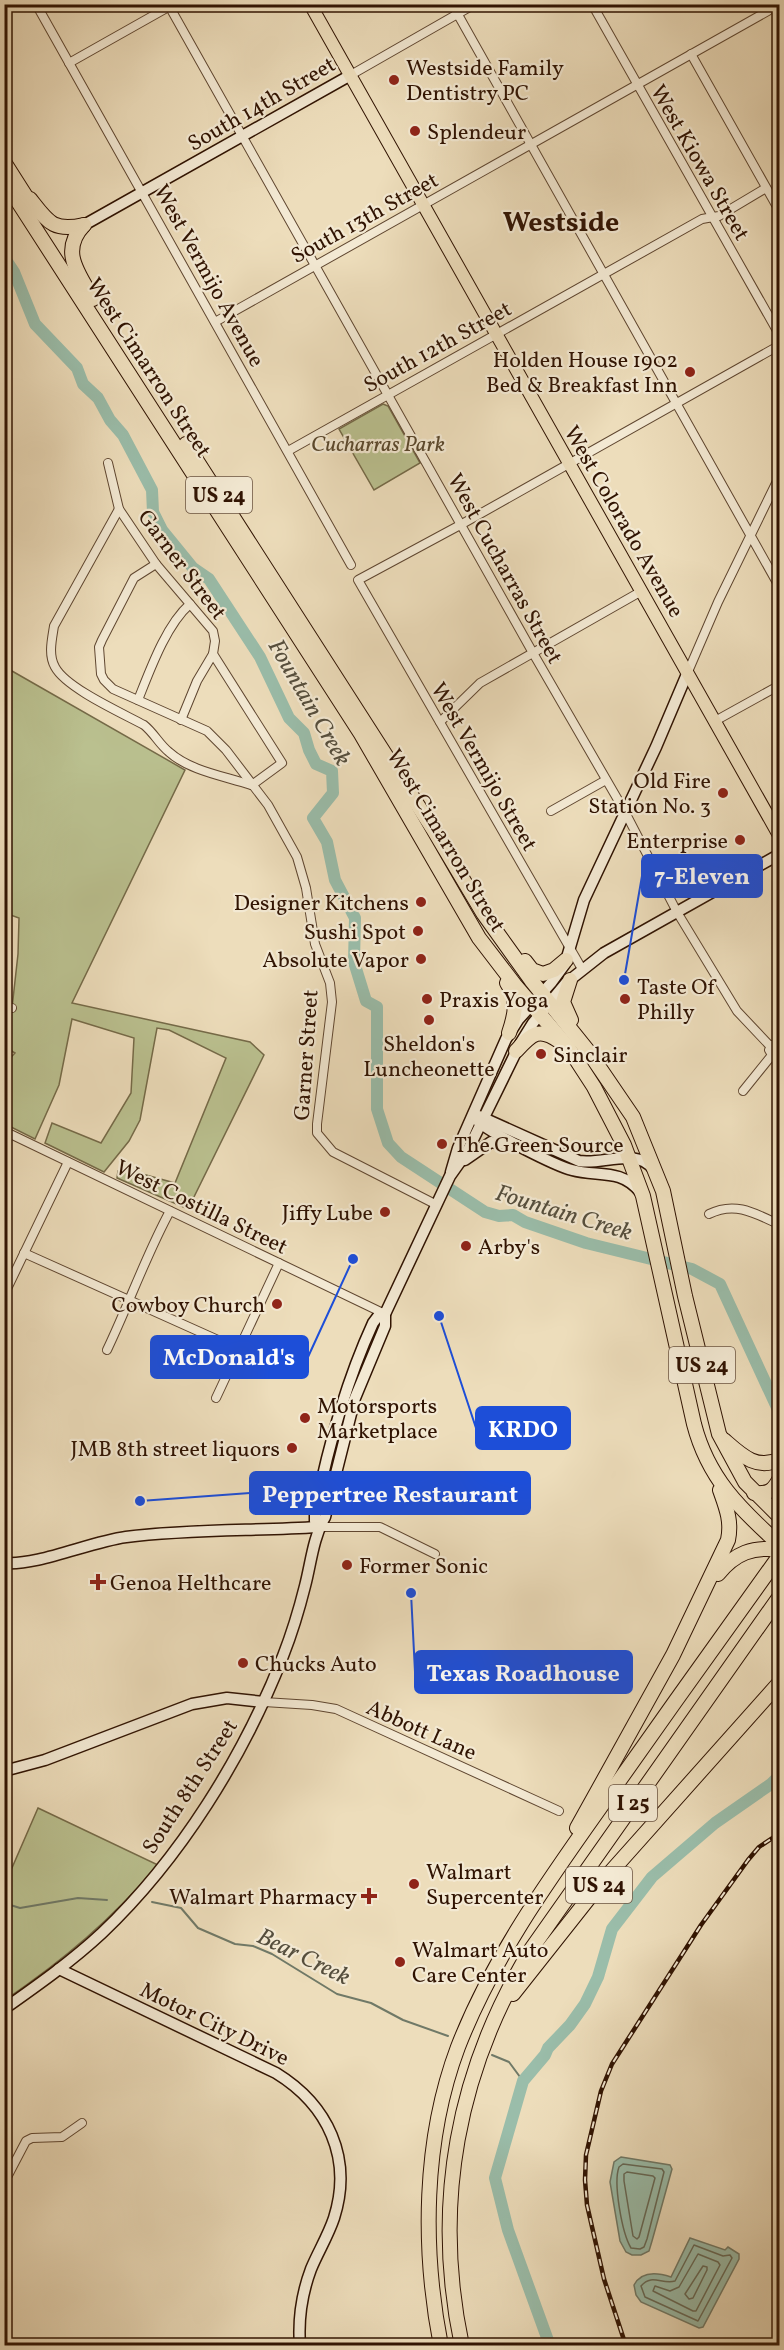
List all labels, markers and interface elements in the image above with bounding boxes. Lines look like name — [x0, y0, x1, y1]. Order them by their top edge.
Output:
street label: South 14th Street — [183, 50, 342, 160]
place label: Westside Family Dentistry PC — [406, 54, 564, 110]
marker: Westside Family Dentistry PC — [387, 73, 401, 87]
street label: West Kiowa Street — [642, 80, 756, 247]
place label: Splendeur — [427, 118, 526, 149]
marker: Splendeur — [408, 124, 422, 138]
street label: South 13th Street — [286, 166, 445, 273]
street label: West Vermijo Avenue — [145, 179, 271, 373]
district label: Westside — [503, 204, 619, 243]
street label: West Cimarron Street — [78, 272, 218, 465]
street label: South 12th Street — [359, 295, 518, 402]
place label: Holden House 1902 Bed & Breakfast Inn — [486, 346, 678, 402]
marker: Holden House 1902 Bed & Breakfast Inn — [683, 365, 697, 379]
street label: West Colorado Avenue — [555, 421, 691, 624]
park label: Cucharras Park — [311, 430, 445, 461]
street label: West Cucharras Street — [439, 468, 569, 670]
road number: US 24 — [186, 477, 252, 513]
street label: Garner Street — [129, 504, 233, 627]
water label: Fountain Creek — [258, 633, 358, 773]
street label: West Vermijo Street — [422, 677, 544, 858]
street label: West Cimarron Street — [378, 744, 512, 939]
place label: Old Fire Station No. 3 — [588, 767, 711, 823]
marker: Old Fire Station No. 3 — [716, 786, 730, 800]
place label: Enterprise — [626, 827, 728, 858]
marker: Enterprise — [733, 833, 747, 847]
callout: 7-Eleven — [642, 855, 762, 897]
text: 7-Eleven — [654, 861, 750, 895]
place label: Designer Kitchens — [234, 889, 409, 920]
marker: Designer Kitchens — [414, 895, 428, 909]
place label: Sushi Spot — [304, 918, 406, 949]
marker: Sushi Spot — [411, 924, 425, 938]
place label: Absolute Vapor — [262, 946, 409, 977]
marker: Absolute Vapor — [414, 952, 428, 966]
place label: Taste Of Philly — [637, 973, 717, 1029]
place label: Praxis Yoga — [439, 986, 549, 1017]
street label: Garner Street — [287, 988, 328, 1122]
marker: Praxis Yoga — [420, 992, 434, 1006]
marker: Taste Of Philly — [618, 992, 632, 1006]
marker: Sheldon's Luncheonette — [422, 1013, 436, 1027]
place label: Sheldon's Luncheonette — [363, 1030, 495, 1086]
place label: Sinclair — [553, 1041, 628, 1072]
marker: Sinclair — [534, 1047, 548, 1061]
place label: The Green Source — [454, 1131, 624, 1162]
marker: The Green Source — [435, 1137, 449, 1151]
street label: West Costilla Street — [109, 1153, 293, 1264]
water label: Fountain Creek — [491, 1177, 636, 1251]
place label: Jiffy Lube — [282, 1199, 373, 1230]
marker: Jiffy Lube — [378, 1205, 392, 1219]
place label: Arby's — [478, 1233, 540, 1264]
marker: Arby's — [459, 1239, 473, 1253]
place label: Cowboy Church — [111, 1291, 265, 1322]
marker: Cowboy Church — [270, 1297, 284, 1311]
callout: McDonald's — [151, 1336, 308, 1378]
text: McDonald's — [163, 1342, 295, 1376]
road number: US 24 — [669, 1347, 735, 1383]
place label: Motorsports Marketplace — [317, 1392, 438, 1448]
callout: KRDO — [476, 1407, 570, 1449]
marker: Motorsports Marketplace — [298, 1411, 312, 1425]
text: KRDO — [488, 1414, 558, 1448]
place label: JMB 8th street liquors — [70, 1435, 280, 1466]
marker: JMB 8th street liquors — [285, 1441, 299, 1455]
callout: Peppertree Restaurant — [250, 1472, 530, 1514]
text: Peppertree Restaurant — [262, 1479, 518, 1513]
place label: Former Sonic — [359, 1552, 488, 1583]
marker: Former Sonic — [340, 1558, 354, 1572]
place label: Genoa Helthcare — [110, 1569, 272, 1600]
marker: Genoa Helthcare — [91, 1575, 105, 1589]
place label: Chucks Auto — [255, 1650, 377, 1681]
callout: Texas Roadhouse — [415, 1651, 632, 1693]
marker: Chucks Auto — [236, 1656, 250, 1670]
text: Texas Roadhouse — [426, 1658, 620, 1692]
street label: Abbott Lane — [361, 1693, 481, 1769]
street label: South 8th Street — [136, 1713, 247, 1861]
road number: I 25 — [609, 1785, 657, 1821]
place label: Walmart Supercenter — [426, 1858, 543, 1914]
road number: US 24 — [566, 1867, 632, 1903]
marker: Walmart Supercenter — [407, 1877, 421, 1891]
place label: Walmart Pharmacy — [169, 1883, 357, 1914]
marker: Walmart Pharmacy — [362, 1889, 376, 1903]
water label: Bear Creek — [251, 1921, 356, 1995]
place label: Walmart Auto Care Center — [412, 1936, 549, 1992]
marker: Walmart Auto Care Center — [393, 1955, 407, 1969]
street label: Motor City Drive — [134, 1976, 294, 2075]

